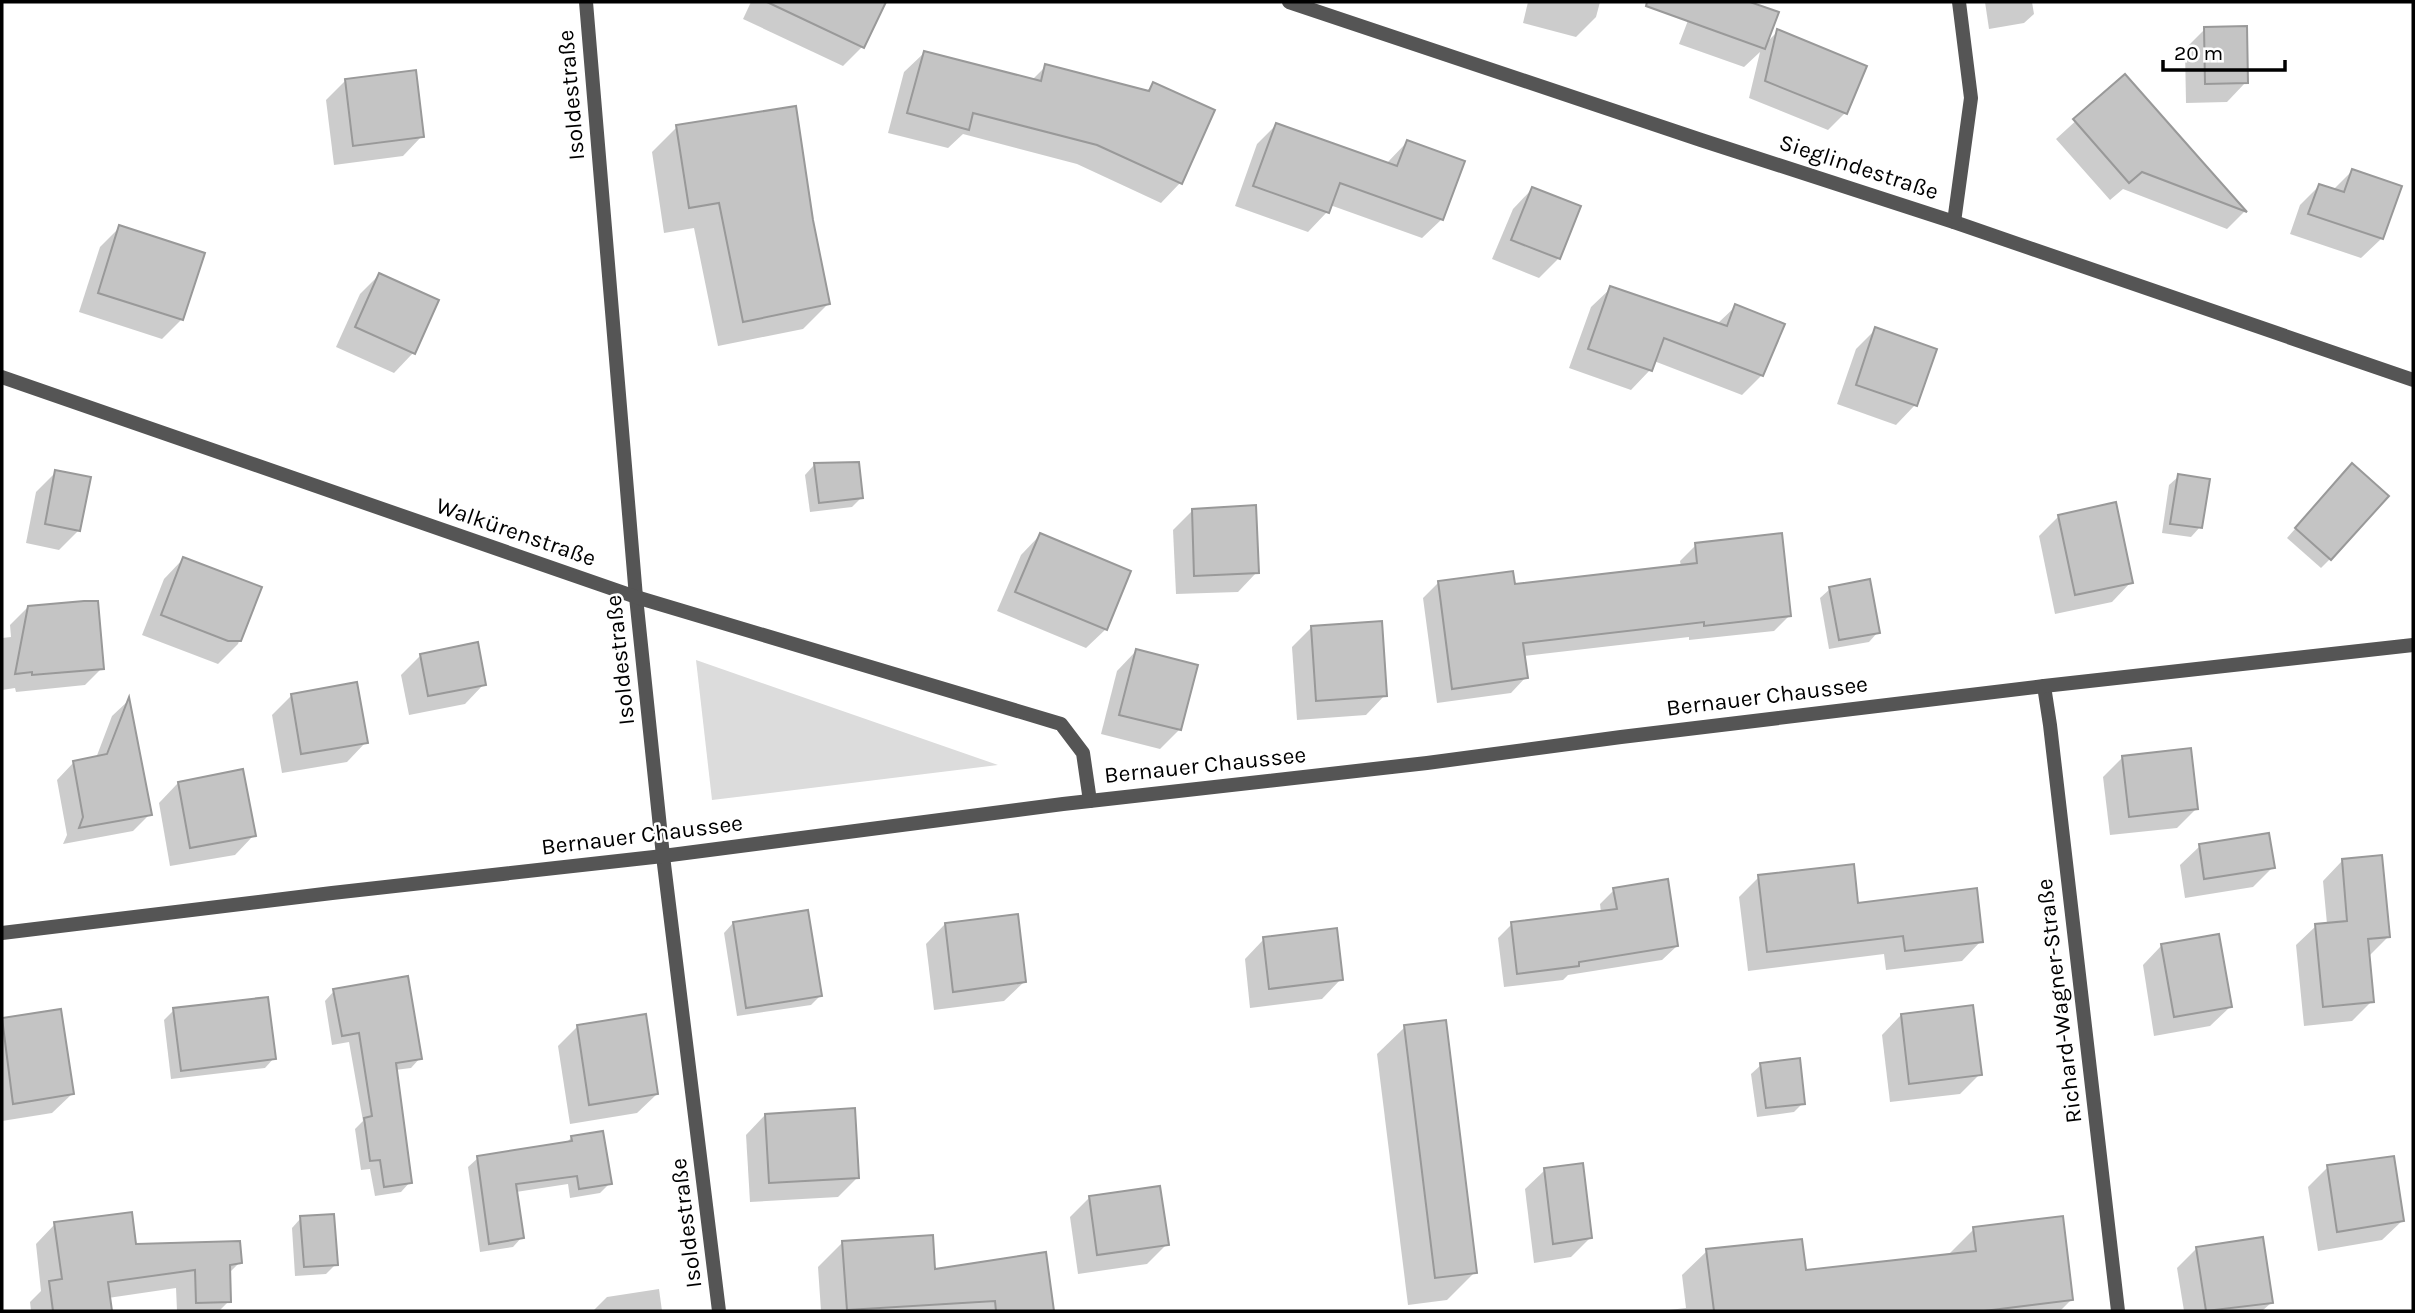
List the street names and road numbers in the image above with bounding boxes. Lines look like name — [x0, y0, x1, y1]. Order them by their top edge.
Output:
street label: Isoldestraße — [552, 29, 590, 161]
street label: Sieglindestraße — [1776, 129, 1942, 205]
street label: Walkürenstraße — [432, 492, 600, 572]
street label: Isoldestraße — [600, 594, 640, 726]
street label: Bernauer Chaussee — [1665, 670, 1869, 722]
street label: Bernauer Chaussee — [1103, 741, 1307, 789]
street label: Bernauer Chaussee — [540, 809, 744, 861]
street label: Richard-Wagner-Straße — [2031, 877, 2087, 1125]
street label: Isoldestraße — [665, 1157, 707, 1289]

